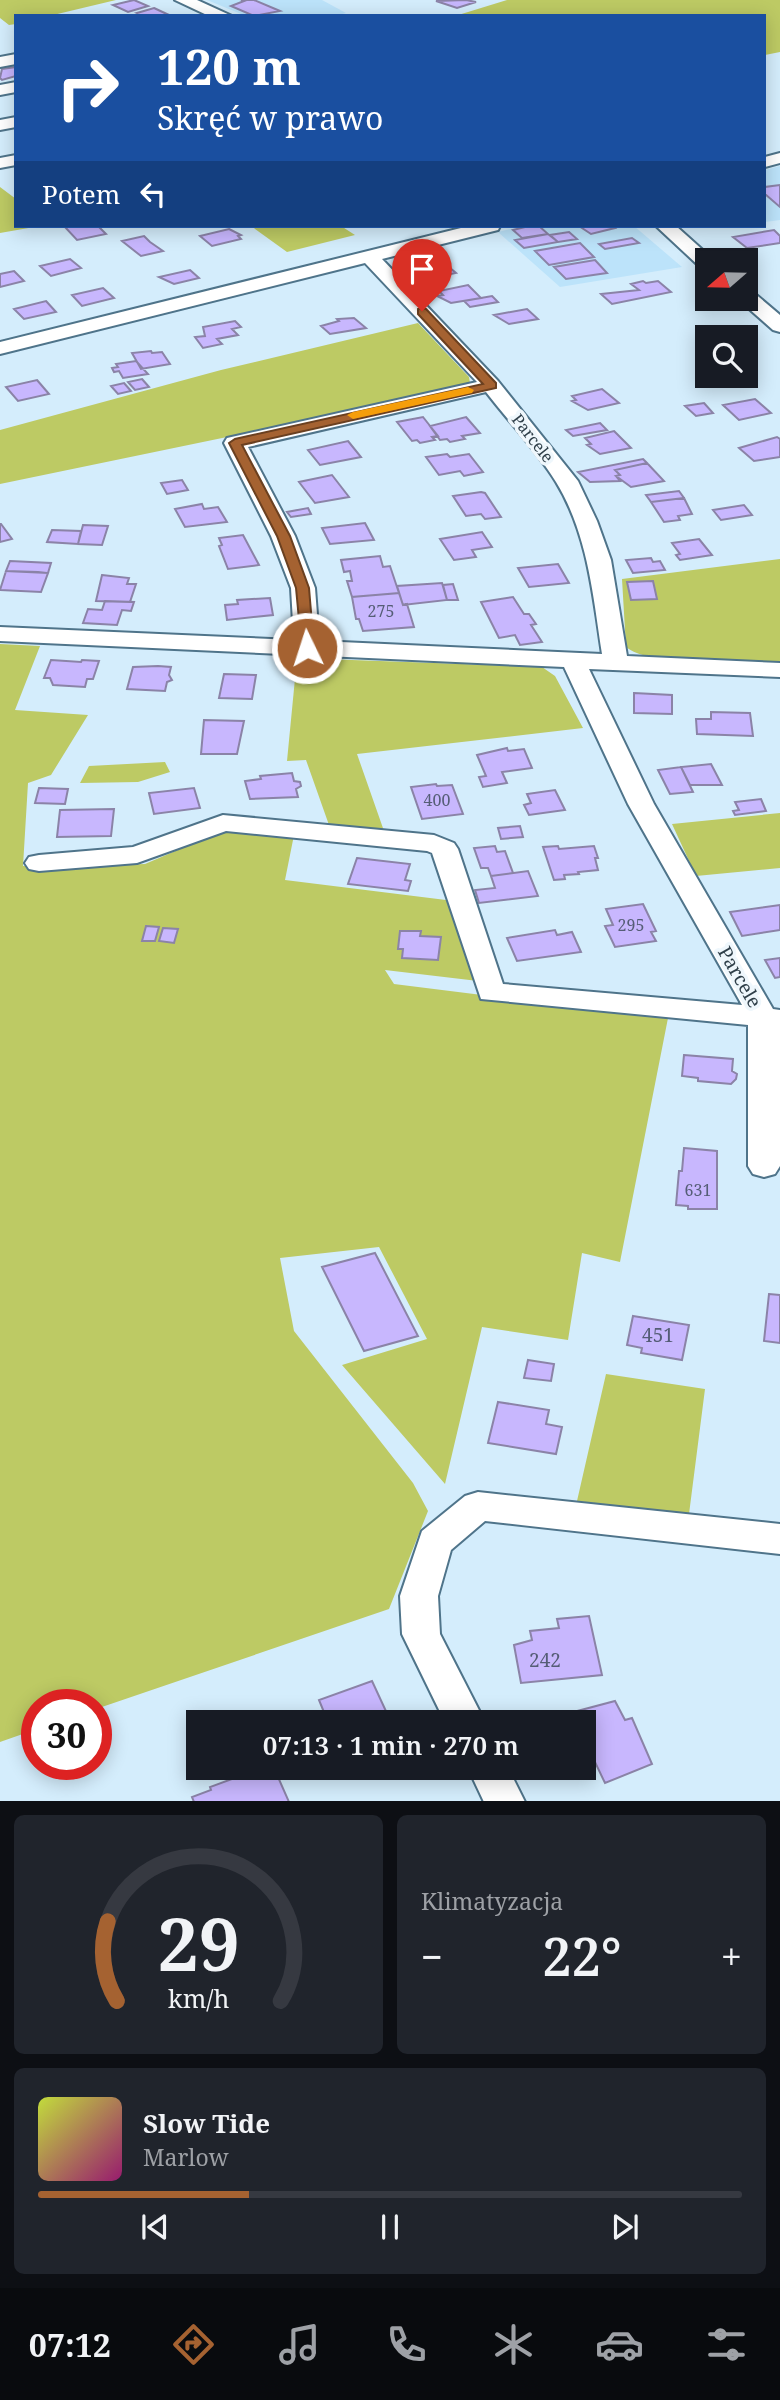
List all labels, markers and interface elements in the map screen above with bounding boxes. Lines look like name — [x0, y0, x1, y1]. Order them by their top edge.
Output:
text: 120 m — [157, 33, 301, 99]
icon: right — [42, 42, 133, 133]
text: Skręć w prawo — [157, 96, 383, 139]
icon: left — [134, 175, 172, 213]
text: Potem — [42, 176, 120, 212]
pin — [392, 239, 452, 311]
north arrow — [695, 248, 758, 312]
map controls — [695, 248, 758, 388]
icon: arrive — [403, 250, 441, 288]
button: search — [695, 325, 758, 388]
street label: Parcele — [507, 409, 559, 467]
house number: 275 — [368, 600, 394, 622]
position arrow — [270, 611, 344, 685]
house number: 400 — [424, 789, 450, 811]
house number: 295 — [618, 914, 644, 936]
street label: Parcele — [712, 942, 768, 1012]
house number: 631 — [685, 1179, 711, 1201]
house number: 451 — [642, 1322, 674, 1348]
house number: 242 — [529, 1647, 561, 1673]
speed limit sign: 30 — [21, 1689, 112, 1780]
text: 07:13 · 1 min · 270 m — [263, 1727, 519, 1763]
text: Klimatyzacja — [421, 1885, 563, 1917]
text: 29 — [157, 1893, 240, 1992]
text: 22° — [542, 1920, 622, 1991]
text: − — [421, 1930, 443, 1982]
text: + — [721, 1930, 742, 1982]
text: km/h — [168, 1980, 229, 2014]
text: Slow Tide — [143, 2105, 270, 2141]
text: Marlow — [143, 2141, 229, 2173]
icon: previous — [136, 2208, 174, 2246]
icon: pause — [371, 2208, 409, 2246]
icon: next — [606, 2208, 644, 2246]
icon: directions — [169, 2320, 218, 2369]
icon: music — [275, 2320, 324, 2369]
icon: phone — [382, 2320, 431, 2369]
icon: climate — [489, 2320, 538, 2369]
icon: car — [595, 2320, 644, 2369]
icon: filters — [702, 2320, 751, 2369]
text: 07:12 — [29, 2323, 111, 2366]

